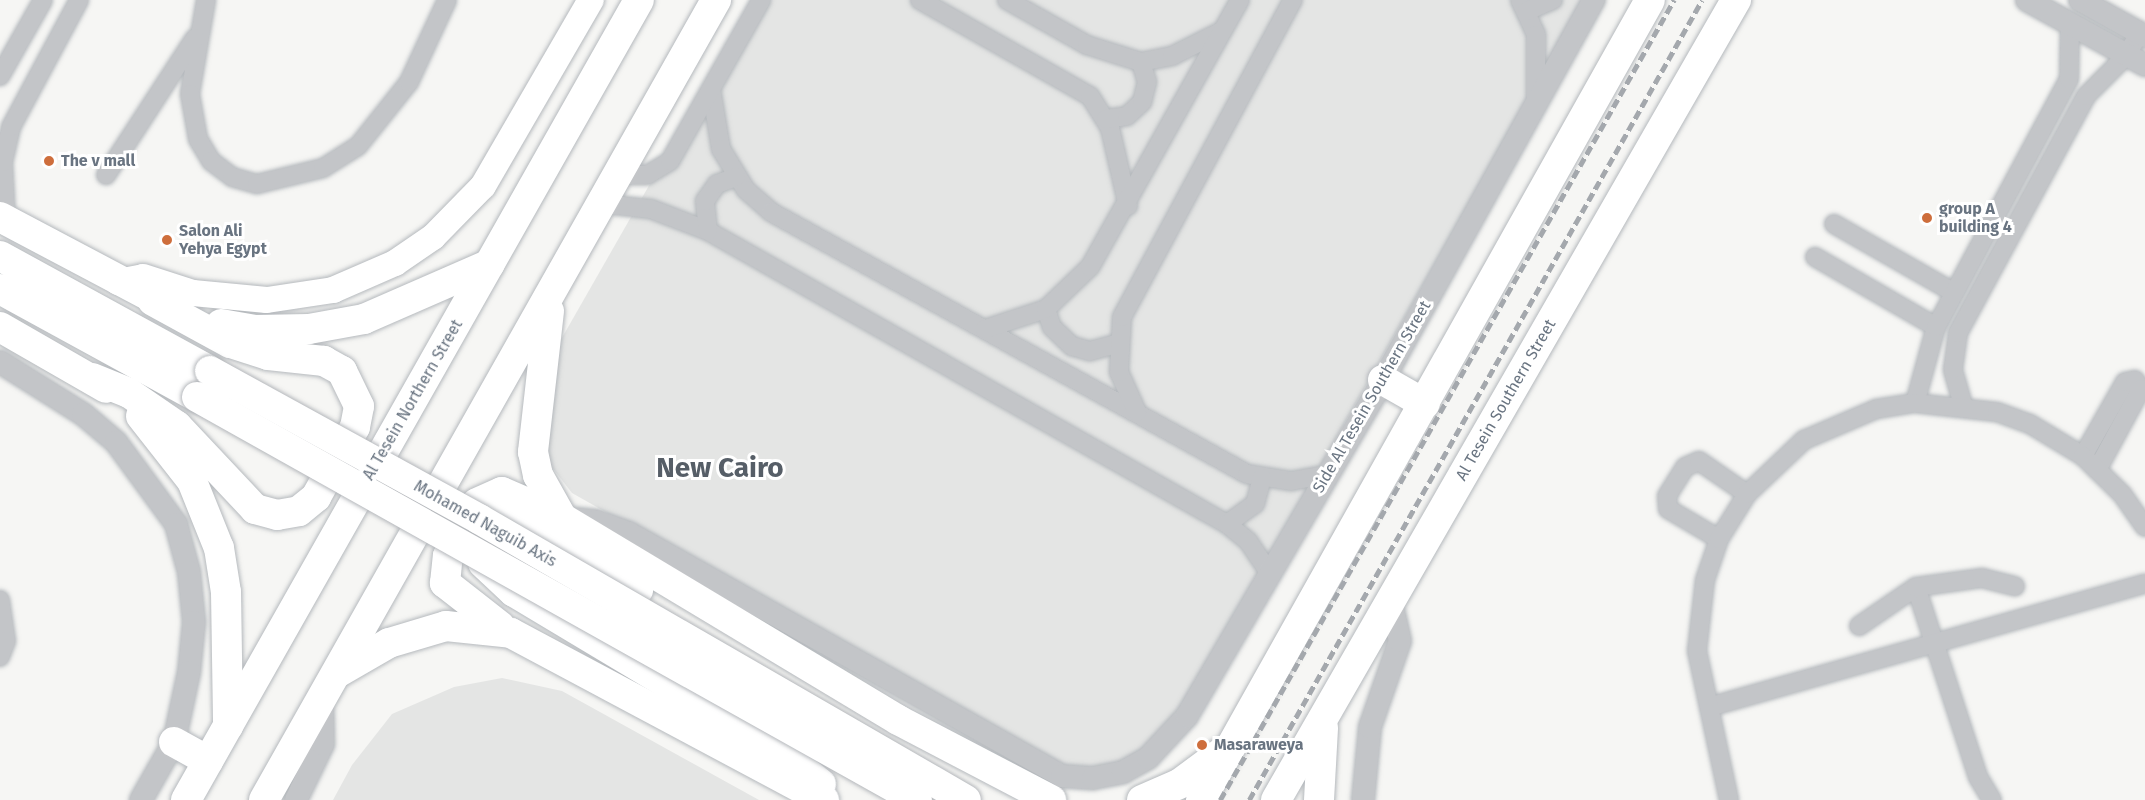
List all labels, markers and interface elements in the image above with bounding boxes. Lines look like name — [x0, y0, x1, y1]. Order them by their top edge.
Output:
place label: The v mall — [61, 151, 135, 171]
marker: The v mall — [42, 154, 56, 168]
place label: group A building 4 — [1939, 199, 2012, 237]
marker: group A building 4 — [1920, 211, 1934, 225]
place label: Salon Ali Yehya Egypt — [179, 221, 267, 259]
marker: Salon Ali Yehya Egypt — [160, 233, 174, 247]
street label: Side Al Tesein Southern Street — [1309, 297, 1435, 497]
street label: Al Tesein Northern Street — [359, 316, 467, 484]
street label: Al Tesein Southern Street — [1452, 316, 1560, 484]
district label: New Cairo — [656, 451, 784, 485]
street label: Mohamed Naguib Axis — [410, 477, 560, 571]
place label: Masaraweya — [1214, 735, 1303, 755]
marker: Masaraweya — [1195, 738, 1209, 752]

